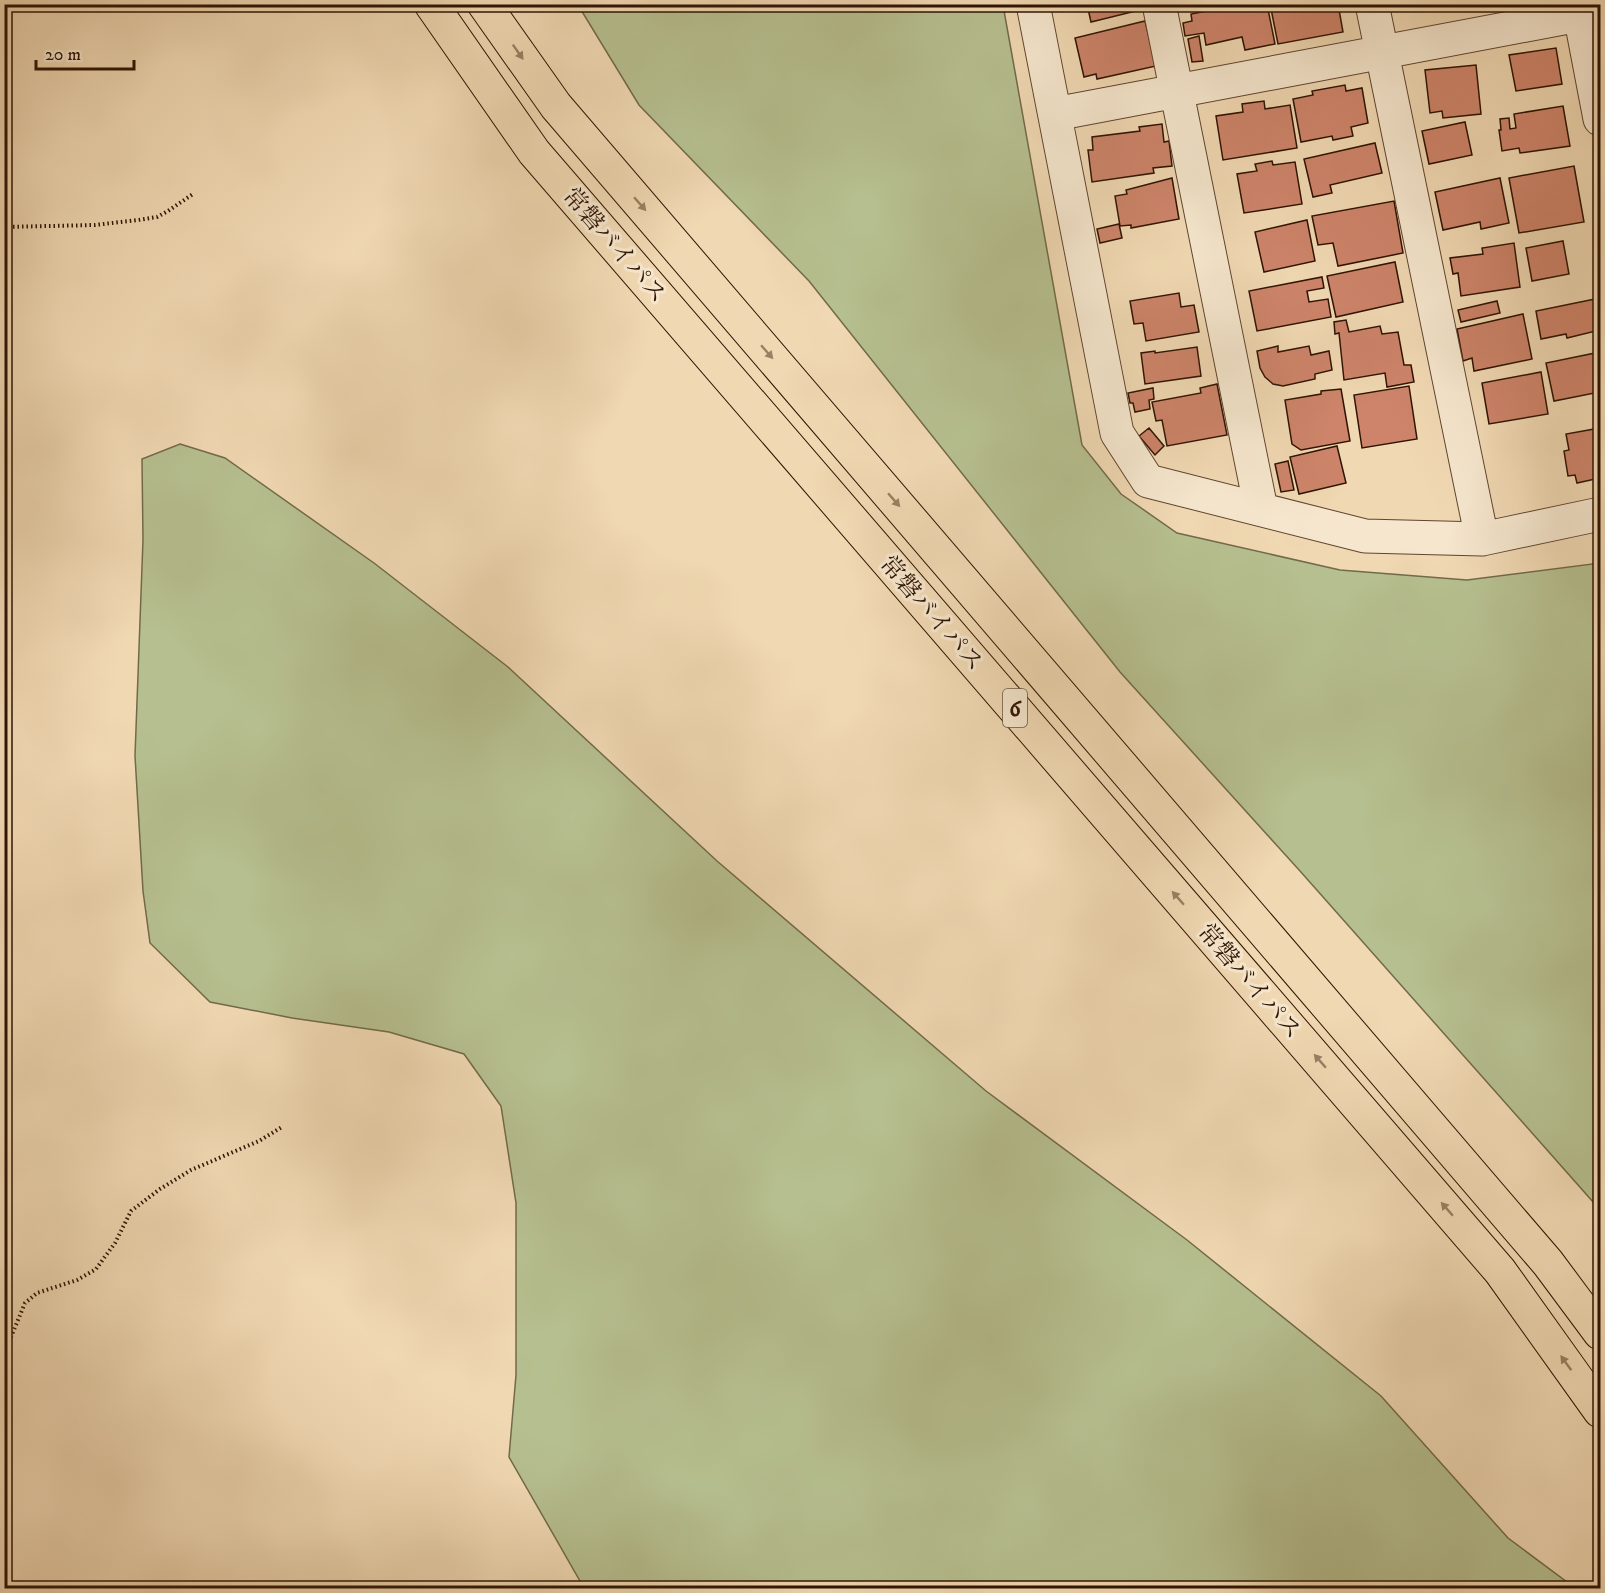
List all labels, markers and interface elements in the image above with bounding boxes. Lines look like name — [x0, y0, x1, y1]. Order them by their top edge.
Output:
scale bar — [36, 33, 134, 71]
text: 20 m — [45, 44, 81, 66]
one-way arrow — [512, 44, 524, 60]
street label: 常磐バイパス — [556, 182, 673, 310]
one-way arrow — [634, 196, 647, 212]
one-way arrow — [760, 344, 773, 359]
one-way arrow — [887, 492, 900, 507]
street label: 常磐バイパス — [873, 550, 990, 678]
road number: 6 — [1003, 689, 1027, 727]
one-way arrow — [1172, 890, 1185, 906]
street label: 常磐バイパス — [1191, 918, 1308, 1046]
one-way arrow — [1313, 1054, 1326, 1069]
one-way arrow — [1441, 1202, 1454, 1217]
one-way arrow — [1561, 1355, 1573, 1371]

